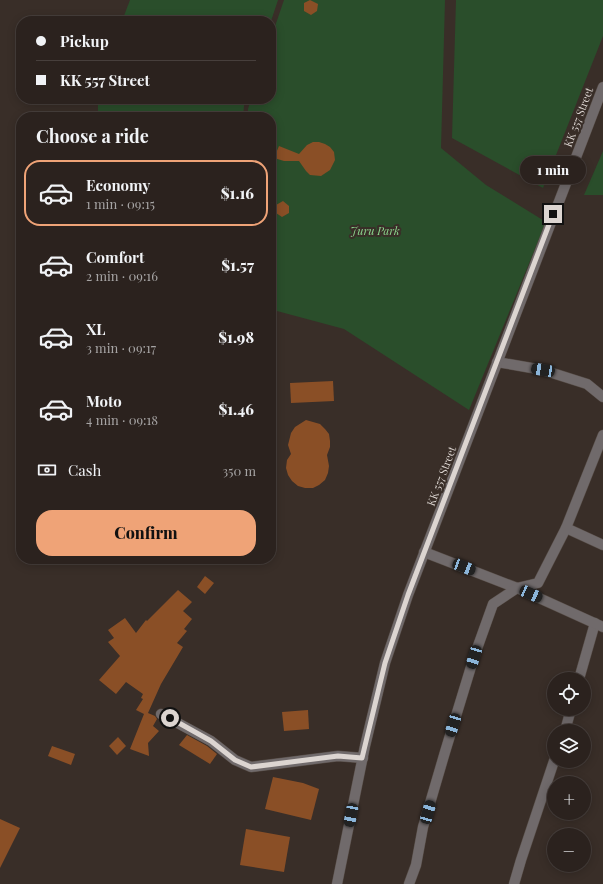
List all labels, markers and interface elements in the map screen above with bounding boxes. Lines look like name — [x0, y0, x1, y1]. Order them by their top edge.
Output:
text: Pickup — [60, 31, 109, 51]
text: KK 557 Street — [60, 70, 150, 90]
street label: KK 557 Street — [560, 85, 596, 149]
text: Choose a ride — [36, 124, 149, 148]
callout: 1 min — [520, 156, 586, 184]
text: 1 min — [537, 161, 569, 178]
icon: car — [38, 175, 74, 211]
text: Economy — [86, 175, 150, 195]
text: $1.16 — [221, 183, 254, 203]
text: 1 min · 09:15 — [86, 195, 155, 212]
route end — [544, 205, 562, 223]
park label: Juru Park — [350, 223, 400, 238]
icon: car — [38, 247, 74, 283]
text: Comfort — [86, 247, 144, 267]
text: $1.57 — [221, 255, 254, 275]
text: 2 min · 09:16 — [86, 267, 158, 284]
icon: car — [38, 319, 74, 355]
text: XL — [86, 319, 106, 339]
text: $1.98 — [218, 327, 254, 347]
text: 3 min · 09:17 — [86, 339, 156, 356]
car — [530, 362, 556, 378]
icon: car — [38, 391, 74, 427]
text: Moto — [86, 391, 122, 411]
text: $1.46 — [218, 399, 254, 419]
text: 4 min · 09:18 — [86, 411, 158, 428]
street label: KK 557 Street — [423, 444, 459, 508]
icon: cash — [36, 459, 58, 481]
text: Cash — [68, 460, 101, 480]
text: 350 m — [222, 462, 256, 479]
button: Confirm — [36, 510, 256, 556]
car — [451, 557, 477, 577]
car — [518, 584, 544, 604]
car — [465, 644, 483, 670]
map controls — [547, 672, 591, 872]
button: locate — [547, 672, 591, 716]
route start — [161, 709, 179, 727]
car — [444, 712, 462, 738]
button: layers — [547, 724, 591, 768]
button: + — [547, 776, 591, 820]
car — [419, 799, 437, 825]
car — [343, 802, 359, 828]
button: − — [547, 828, 591, 872]

